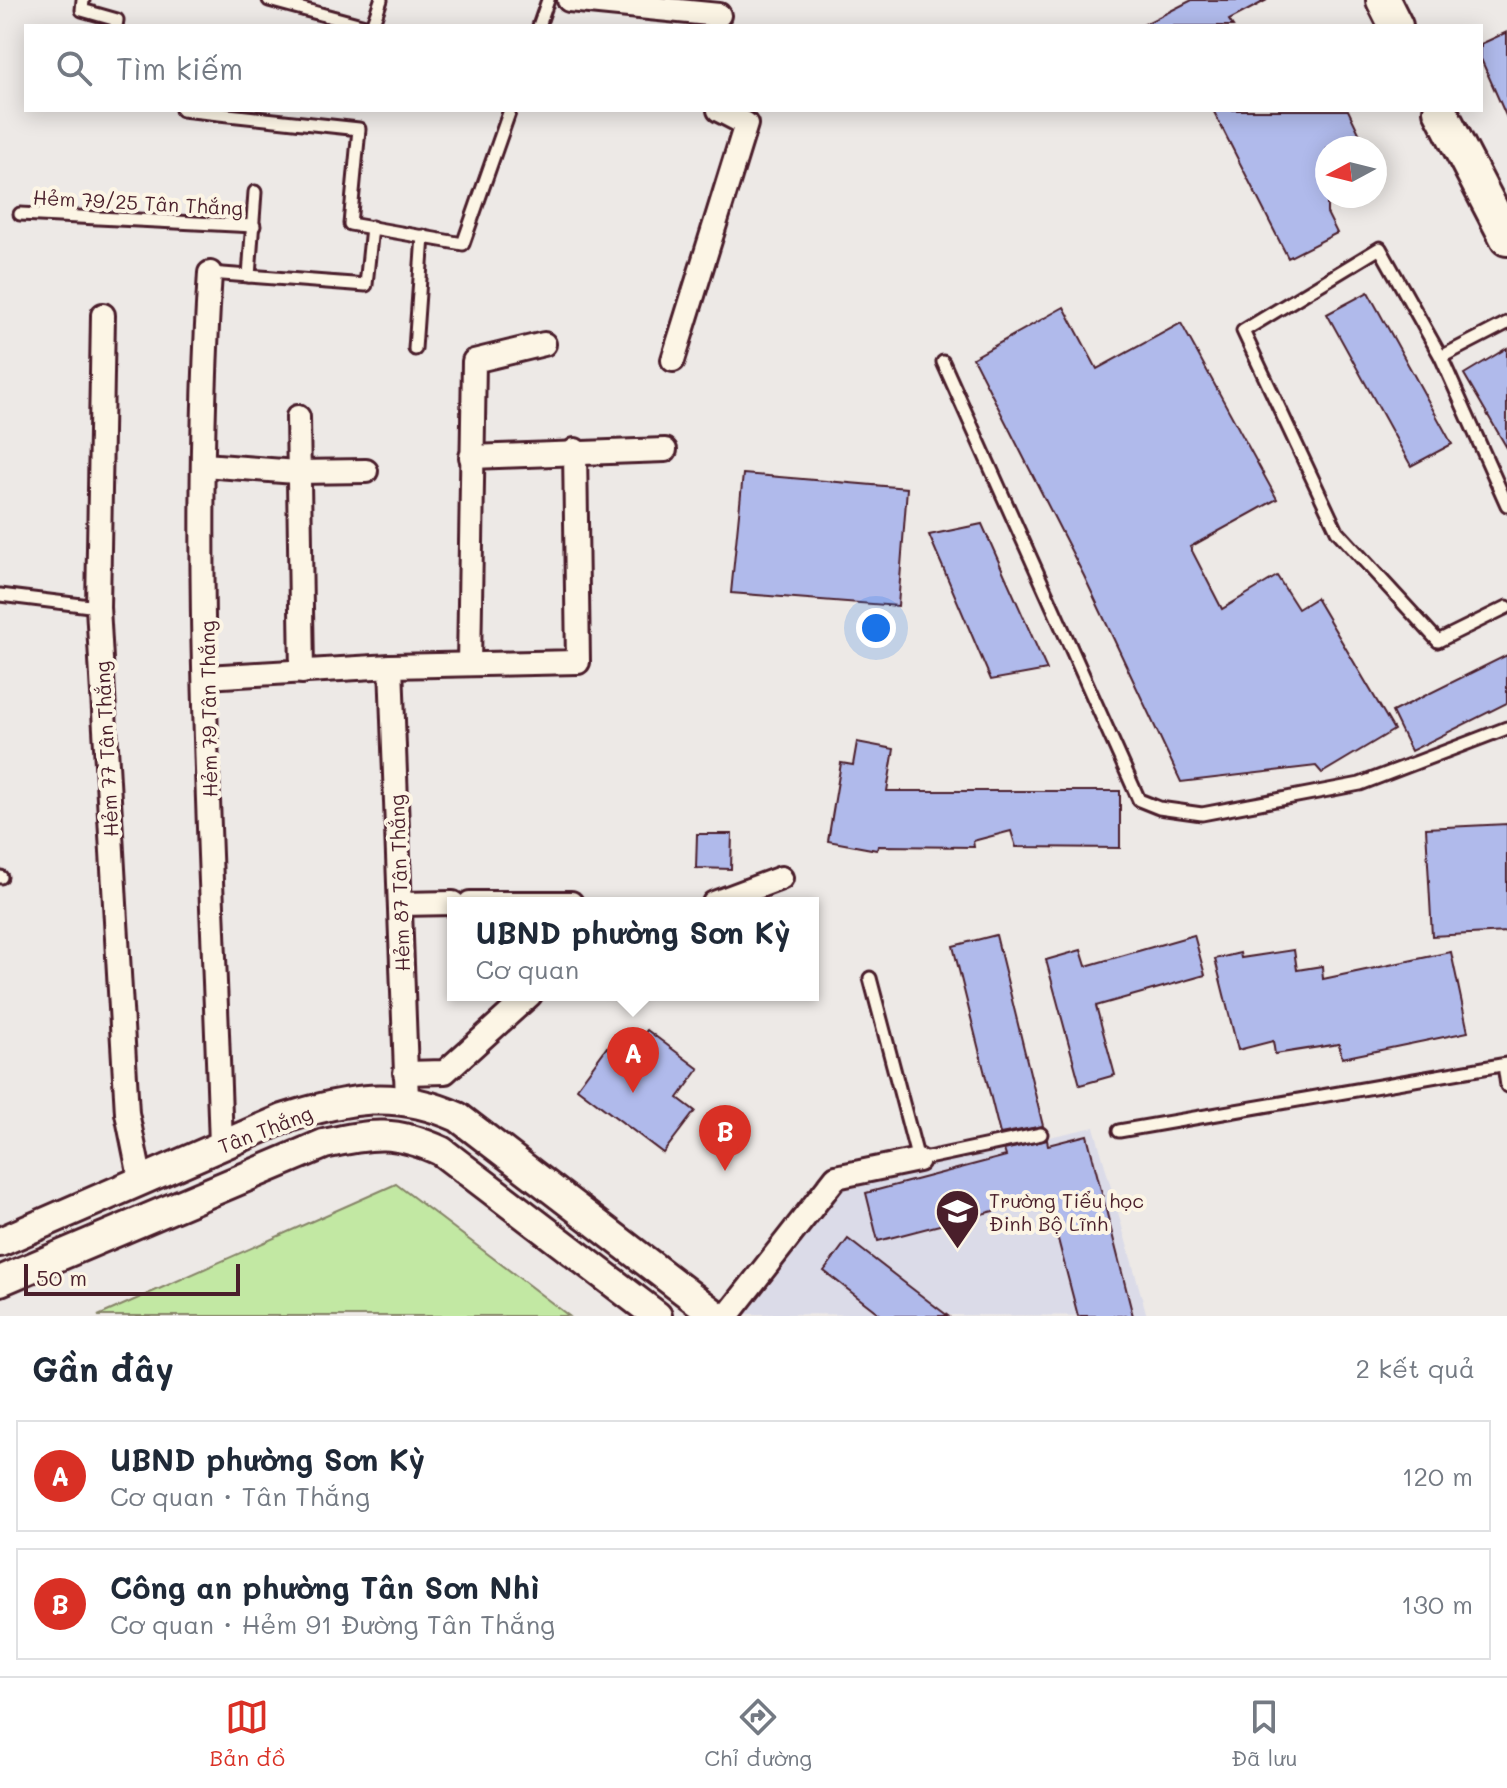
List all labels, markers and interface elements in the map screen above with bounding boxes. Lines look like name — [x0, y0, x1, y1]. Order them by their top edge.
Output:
search box — [24, 24, 1483, 112]
icon: search — [52, 46, 96, 90]
text: Tìm kiếm — [116, 48, 243, 88]
north arrow — [1315, 136, 1387, 208]
street label: Hẻm 79/25 Tân Thắng — [32, 184, 244, 220]
your location — [856, 608, 896, 648]
street label: Hẻm 79 Tân Thắng — [193, 620, 223, 798]
street label: Hẻm 77 Tân Thắng — [88, 660, 124, 838]
street label: Hẻm 87 Tân Thắng — [383, 794, 415, 972]
popup — [447, 897, 819, 1001]
text: UBND phường Sơn Kỳ — [475, 912, 791, 952]
text: Cơ quan — [475, 952, 579, 986]
pin: A — [607, 1027, 659, 1093]
street label: Tân Thắng — [214, 1099, 316, 1159]
pin: B — [699, 1105, 751, 1171]
school or university icon: Trường Tiểu học Đinh Bộ Lĩnh — [934, 1187, 982, 1250]
place label: Trường Tiểu học Đinh Bộ Lĩnh — [989, 1187, 1144, 1236]
scale bar — [24, 1260, 240, 1296]
text: 50 m — [36, 1263, 87, 1292]
text: Gần đây — [32, 1346, 174, 1391]
text: 2 kết quả — [1355, 1351, 1475, 1385]
text: UBND phường Sơn Kỳ — [110, 1439, 425, 1479]
text: A — [51, 1459, 69, 1493]
text: 120 m — [1402, 1459, 1473, 1493]
text: Cơ quan · Tân Thắng — [110, 1479, 370, 1513]
text: Công an phường Tân Sơn Nhì — [110, 1567, 540, 1607]
text: B — [51, 1587, 69, 1621]
text: 130 m — [1401, 1587, 1473, 1621]
text: Cơ quan · Hẻm 91 Đường Tân Thắng — [110, 1607, 555, 1641]
tab: Bản đồ — [210, 1695, 285, 1772]
tab: Chỉ đường — [704, 1695, 812, 1772]
tab: Đã lưu — [1231, 1695, 1297, 1772]

